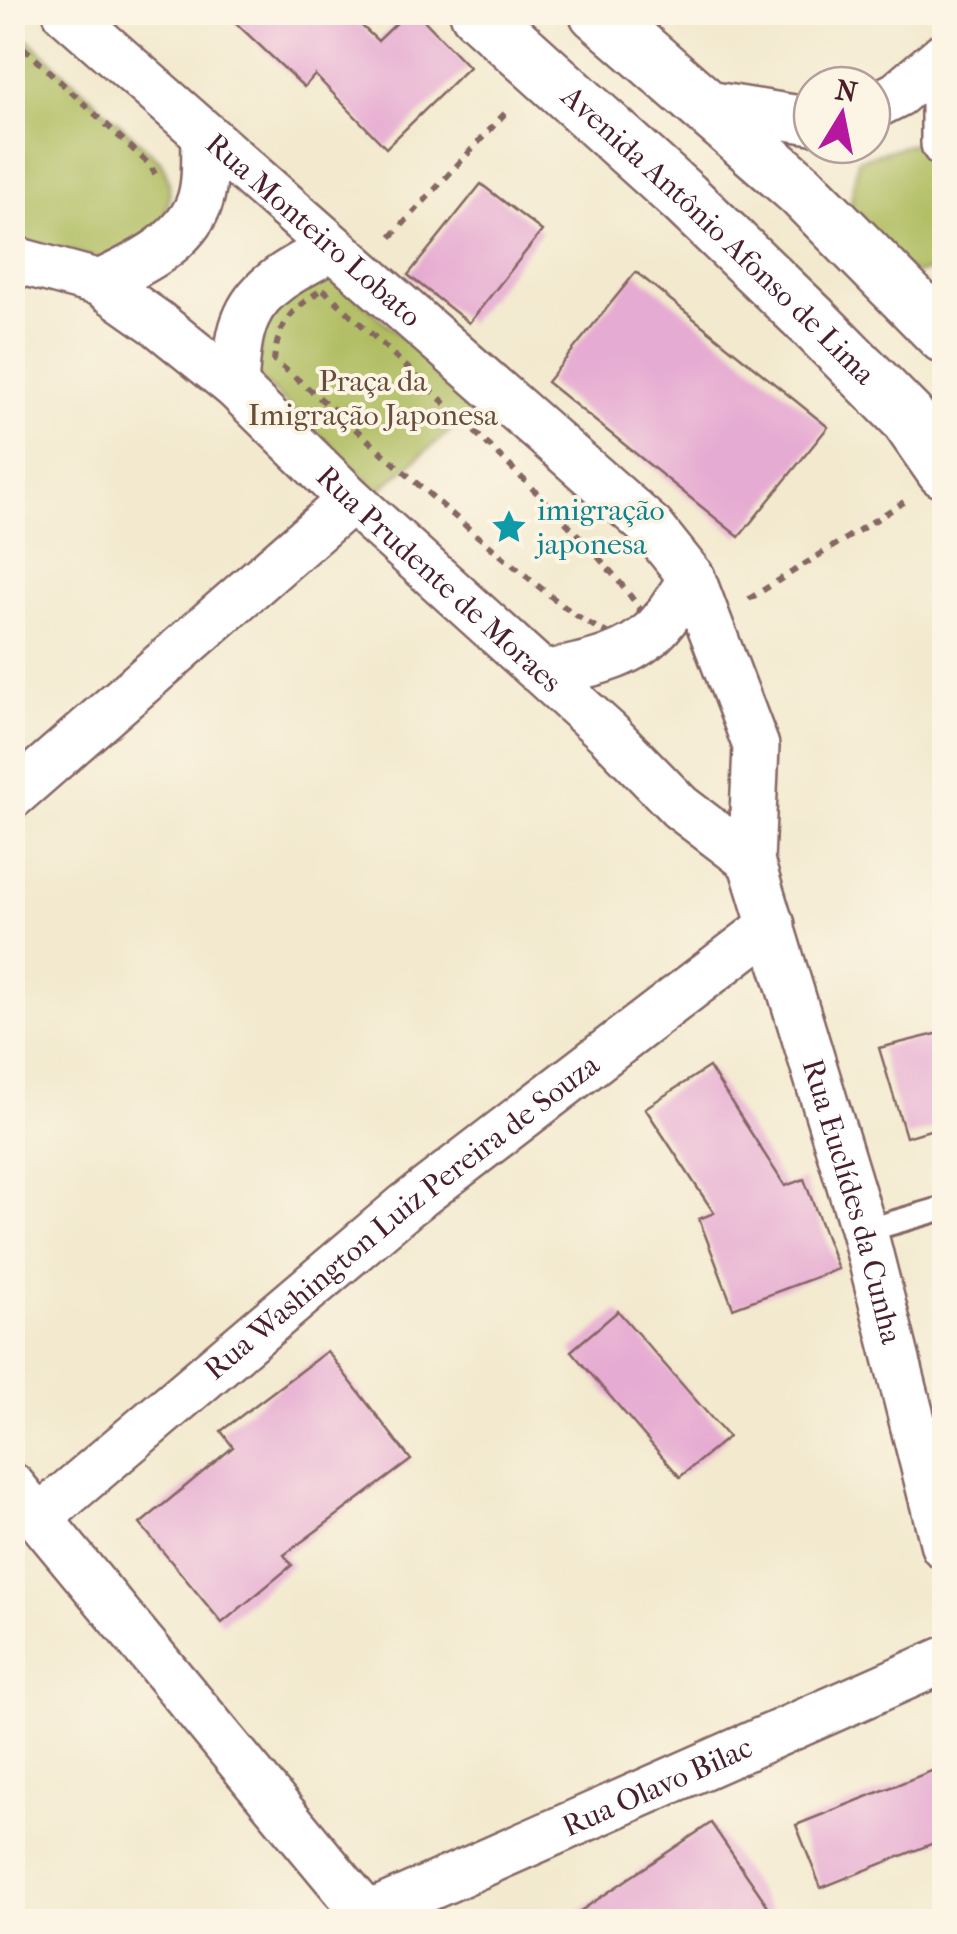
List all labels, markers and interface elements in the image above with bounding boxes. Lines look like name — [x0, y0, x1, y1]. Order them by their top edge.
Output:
north arrow — [792, 65, 892, 165]
text: N — [833, 73, 860, 109]
street label: Avenida Antônio Afonso de Lima — [554, 78, 883, 392]
street label: Rua Monteiro Lobato — [199, 126, 429, 334]
park label: Praça da Imigração Japonesa — [248, 364, 499, 433]
street label: Rua Prudente de Moraes — [309, 459, 569, 700]
place label: imigração japonesa — [534, 493, 665, 562]
place icon: imigração japonesa — [490, 508, 528, 546]
street label: Rua Washington Luiz Pereira de Souza — [197, 1046, 607, 1387]
street label: Rua Euclídes da Cunha — [795, 1055, 910, 1349]
street label: Rua Olavo Bilac — [557, 1730, 757, 1844]

